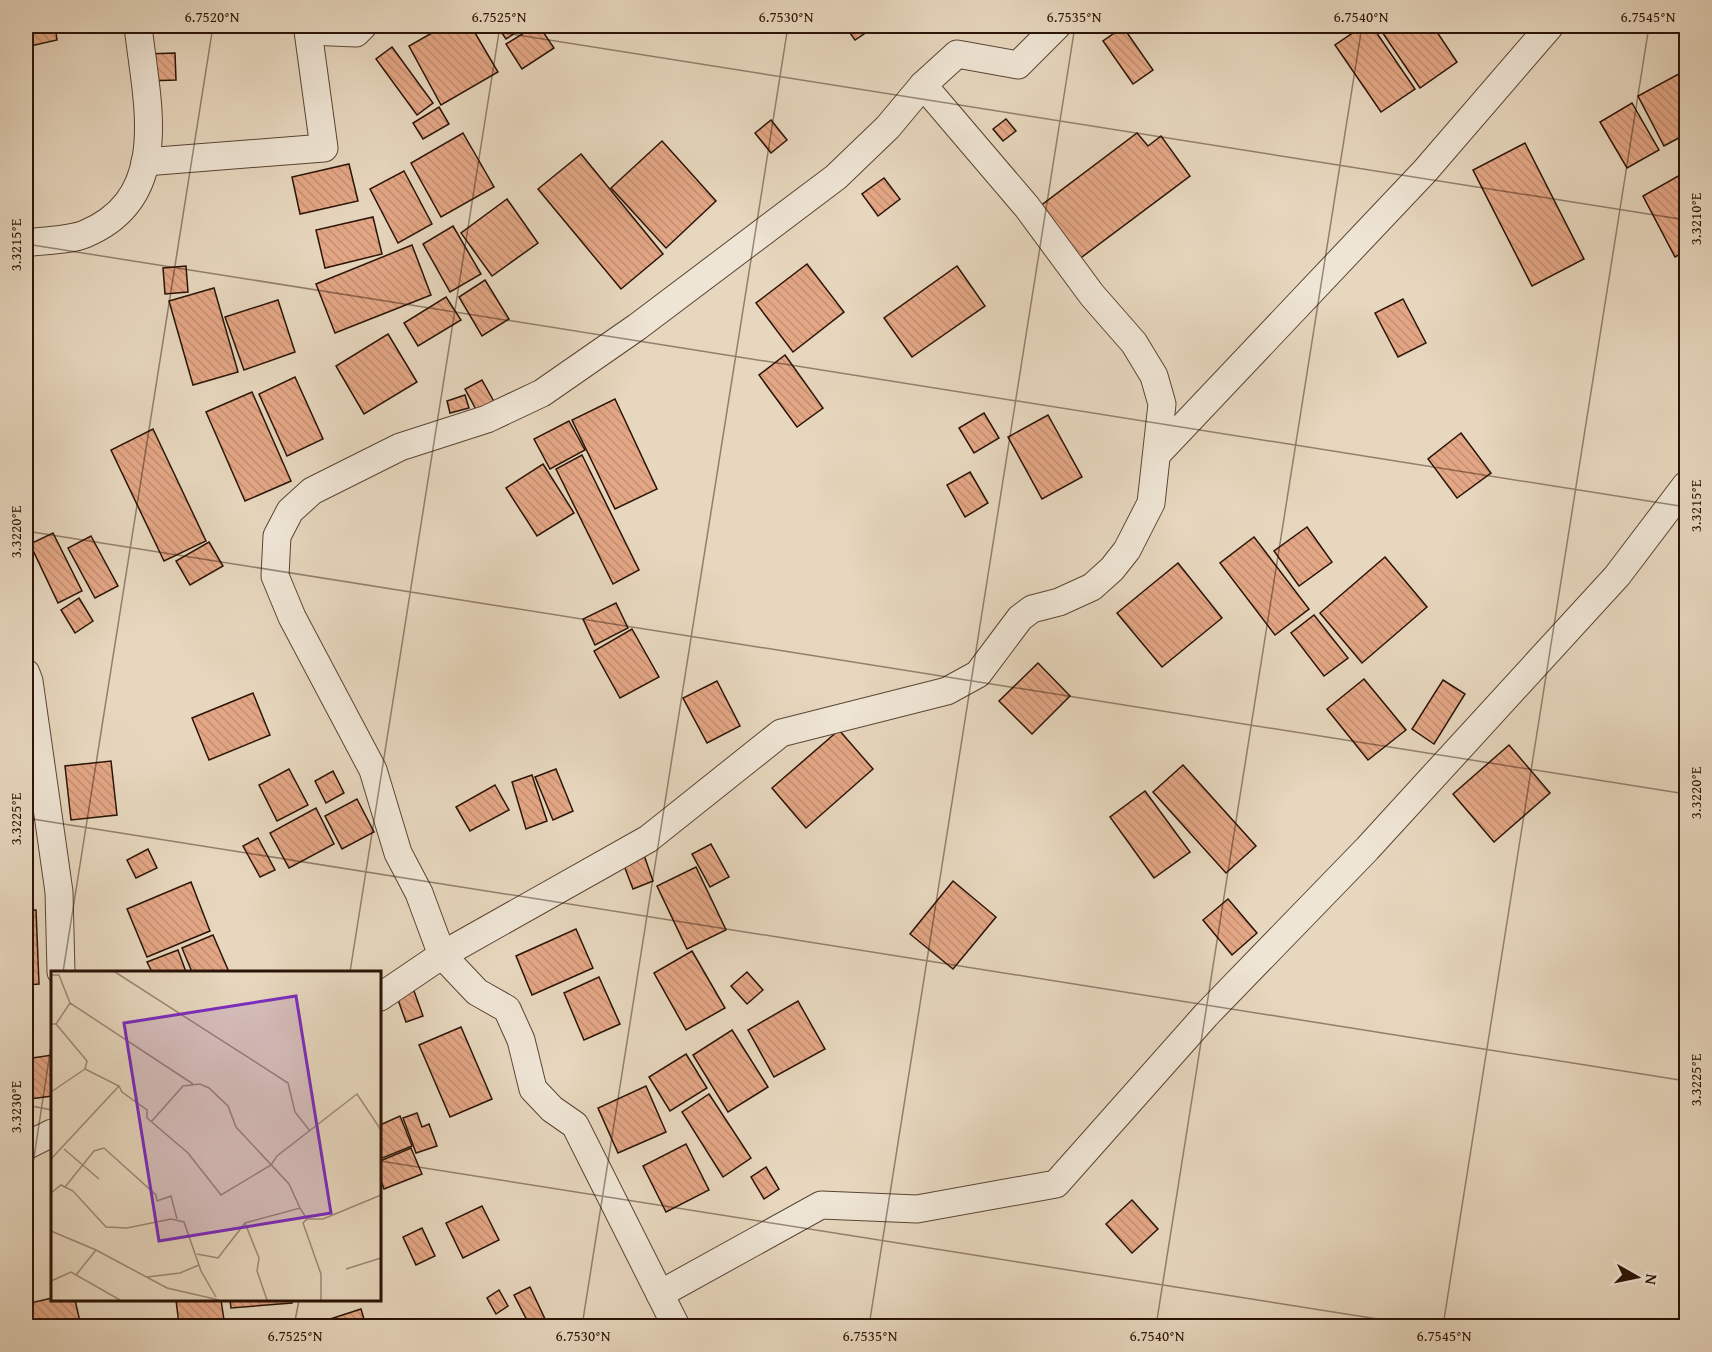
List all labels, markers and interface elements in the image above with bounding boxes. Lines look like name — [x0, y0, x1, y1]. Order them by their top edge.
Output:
text: 6.7520°N — [185, 6, 240, 27]
text: 6.7525°N — [472, 6, 527, 27]
text: 6.7530°N — [759, 6, 814, 27]
text: 6.7535°N — [1047, 6, 1102, 27]
text: 6.7540°N — [1334, 6, 1389, 27]
text: 6.7545°N — [1621, 6, 1676, 27]
text: 3.3210°E — [1685, 192, 1706, 245]
text: 3.3215°E — [5, 218, 26, 271]
text: 3.3215°E — [1685, 479, 1706, 532]
text: 3.3220°E — [5, 505, 26, 558]
text: 3.3220°E — [1685, 766, 1706, 819]
text: 3.3225°E — [5, 792, 26, 845]
inset map — [51, 971, 381, 1301]
text: 3.3225°E — [1685, 1053, 1706, 1106]
text: 3.3230°E — [5, 1080, 26, 1133]
north arrow — [1607, 1247, 1667, 1307]
text: N — [1639, 1272, 1665, 1287]
text: 6.7525°N — [268, 1325, 323, 1346]
text: 6.7530°N — [556, 1325, 611, 1346]
text: 6.7535°N — [843, 1325, 898, 1346]
text: 6.7540°N — [1130, 1325, 1185, 1346]
text: 6.7545°N — [1417, 1325, 1472, 1346]

